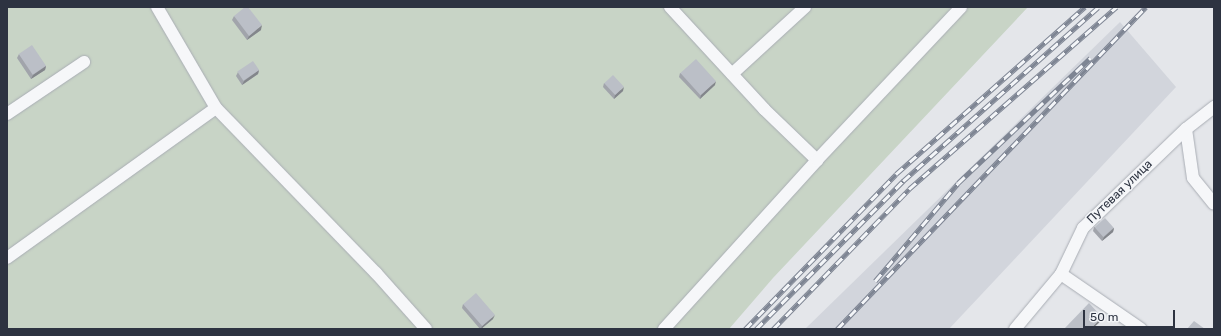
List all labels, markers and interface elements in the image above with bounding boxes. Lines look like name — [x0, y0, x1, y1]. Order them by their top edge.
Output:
street label: Путевая улица — [1084, 157, 1156, 227]
scale bar — [1085, 302, 1177, 328]
text: 50 m — [1090, 310, 1118, 324]

